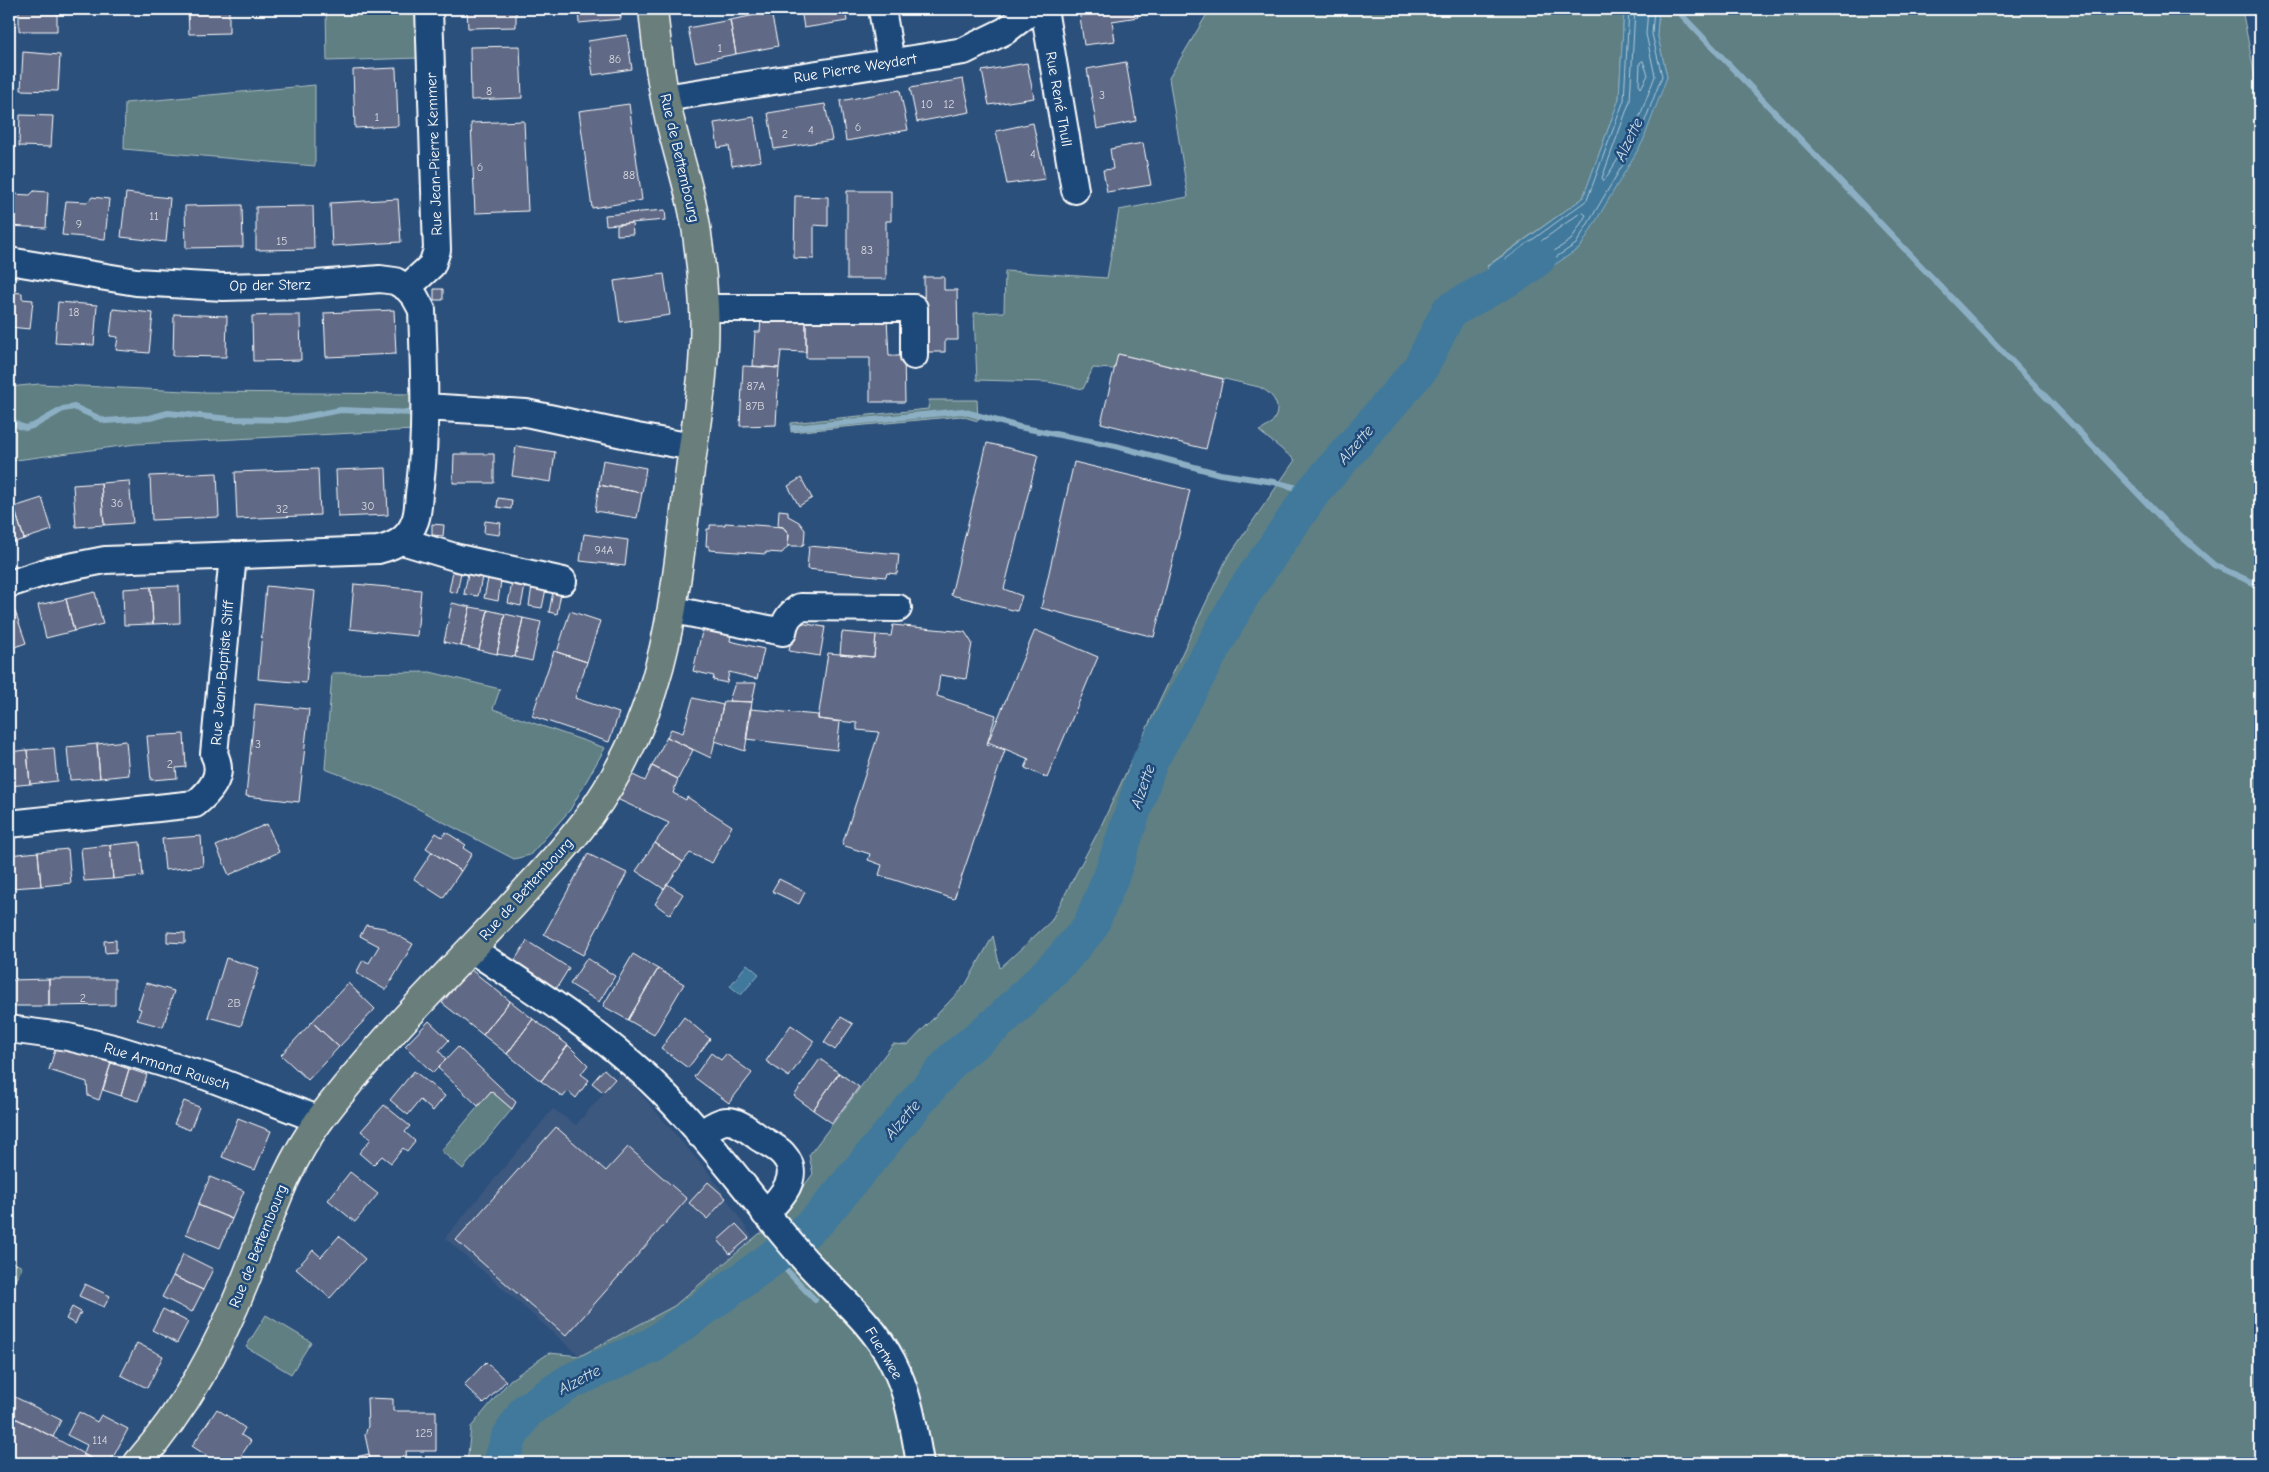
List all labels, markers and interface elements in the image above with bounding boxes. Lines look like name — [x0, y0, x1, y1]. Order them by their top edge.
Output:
house number: 1 — [718, 41, 723, 55]
street label: Rue Pierre Weydert — [792, 49, 918, 87]
street label: Rue René Thull — [1042, 50, 1076, 148]
house number: 86 — [609, 52, 621, 66]
street label: Rue Jean-Pierre Kemmer — [422, 72, 446, 236]
house number: 8 — [486, 84, 492, 98]
house number: 3 — [1099, 88, 1105, 102]
street label: Rue de Bettembourg — [656, 92, 704, 224]
house number: 10 — [921, 97, 933, 111]
house number: 12 — [943, 97, 955, 111]
house number: 1 — [375, 110, 380, 124]
water label: Alzette — [1610, 115, 1647, 165]
house number: 6 — [855, 120, 861, 134]
house number: 4 — [808, 123, 814, 137]
house number: 2 — [782, 127, 788, 141]
house number: 4 — [1030, 147, 1036, 161]
house number: 6 — [477, 160, 483, 174]
house number: 88 — [623, 168, 635, 182]
house number: 11 — [149, 209, 159, 223]
house number: 9 — [76, 217, 82, 231]
house number: 15 — [276, 234, 288, 248]
house number: 83 — [861, 243, 873, 257]
street label: Op der Sterz — [229, 275, 311, 295]
house number: 18 — [69, 305, 79, 319]
house number: 87A — [747, 379, 765, 393]
house number: 87B — [745, 399, 765, 413]
water label: Alzette — [1333, 422, 1377, 468]
house number: 36 — [111, 496, 123, 510]
house number: 30 — [361, 499, 375, 513]
house number: 32 — [276, 502, 288, 516]
house number: 94A — [594, 543, 614, 557]
street label: Rue Jean-Baptiste Stiff — [207, 599, 237, 746]
house number: 3 — [255, 737, 261, 751]
house number: 2 — [167, 757, 173, 771]
water label: Alzette — [1127, 762, 1159, 812]
street label: Rue de Bettembourg — [475, 834, 577, 944]
house number: 2 — [80, 991, 86, 1005]
house number: 2B — [227, 996, 241, 1010]
street label: Rue Armand Rausch — [102, 1038, 232, 1094]
water label: Alzette — [881, 1096, 924, 1144]
street label: Rue de Bettembourg — [225, 1182, 291, 1310]
street label: Fuertwee — [861, 1324, 907, 1383]
water label: Alzette — [554, 1361, 604, 1399]
house number: 125 — [415, 1426, 433, 1440]
house number: 114 — [92, 1433, 108, 1447]

